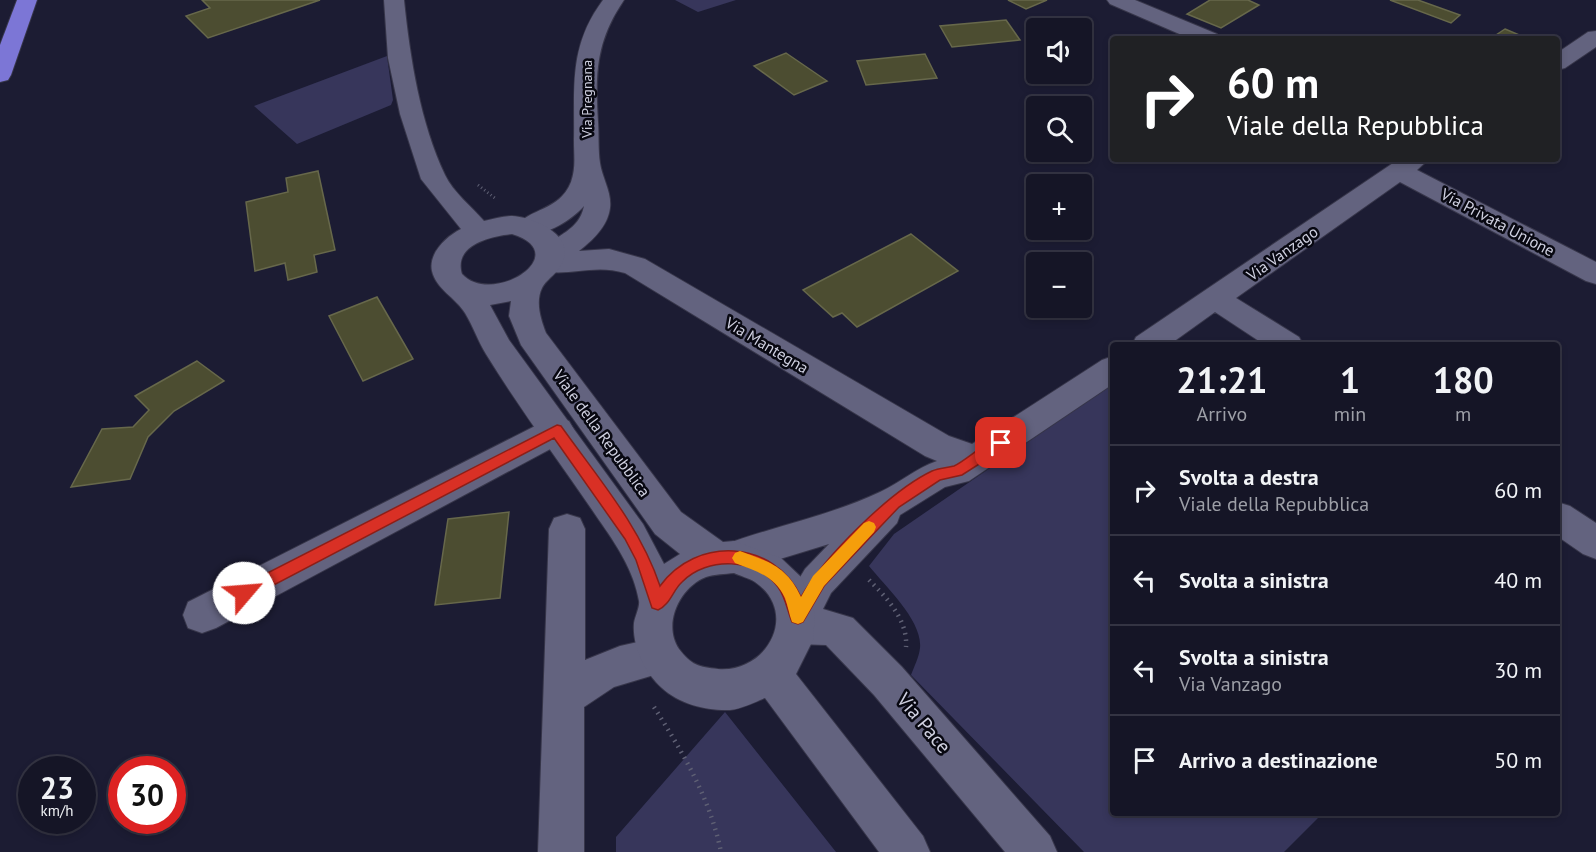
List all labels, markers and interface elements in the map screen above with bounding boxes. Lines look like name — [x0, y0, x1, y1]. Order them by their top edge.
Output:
map controls — [1026, 18, 1092, 318]
button: sound — [1026, 18, 1092, 84]
text: 60 m — [1227, 55, 1319, 110]
street label: Via Pregnana — [578, 60, 596, 139]
icon: right — [1128, 60, 1206, 138]
button: search — [1026, 96, 1092, 162]
text: Viale della Repubblica — [1227, 108, 1484, 142]
button: + — [1026, 174, 1092, 240]
street label: Via Privata Unione — [1437, 183, 1558, 260]
street label: Via Vanzago — [1242, 221, 1321, 285]
button: − — [1026, 252, 1092, 318]
street label: Via Mantegna — [721, 312, 812, 378]
text: 21:21 — [1176, 356, 1268, 403]
text: 1 — [1340, 356, 1360, 403]
text: 180 — [1433, 356, 1494, 403]
street label: Viale della Repubblica — [549, 365, 655, 500]
text: Arrivo — [1196, 401, 1247, 427]
text: min — [1334, 401, 1366, 427]
text: m — [1455, 401, 1471, 427]
pin — [975, 417, 1026, 468]
icon: arrive — [984, 426, 1017, 459]
text: Svolta a destra — [1179, 463, 1319, 491]
icon: right — [1128, 474, 1161, 507]
text: 60 m — [1494, 476, 1542, 504]
text: Viale della Repubblica — [1179, 491, 1369, 517]
position arrow — [212, 561, 276, 625]
icon: left — [1128, 564, 1161, 597]
text: Svolta a sinistra — [1179, 566, 1329, 594]
text: 40 m — [1494, 566, 1542, 594]
text: Svolta a sinistra — [1179, 643, 1329, 671]
icon: left — [1128, 654, 1161, 687]
text: 30 m — [1494, 656, 1542, 684]
text: Via Vanzago — [1179, 671, 1282, 697]
street label: Via Pace — [891, 687, 957, 759]
icon: arrive — [1128, 744, 1161, 777]
text: Arrivo a destinazione — [1179, 746, 1378, 774]
text: 50 m — [1494, 746, 1542, 774]
speed limit sign: 30 — [108, 756, 186, 834]
text: 23 — [40, 768, 74, 807]
text: km/h — [41, 801, 73, 820]

